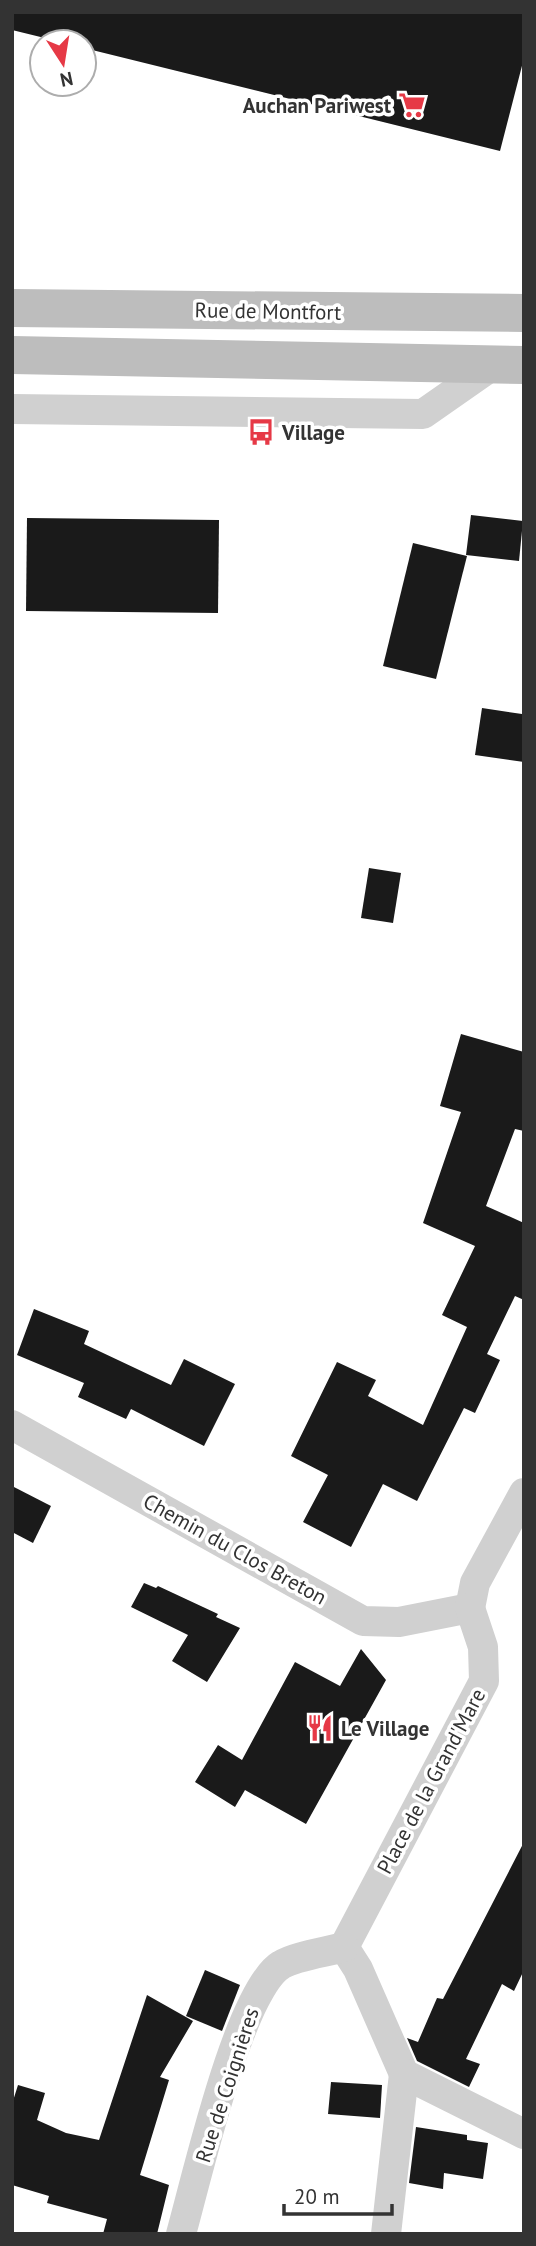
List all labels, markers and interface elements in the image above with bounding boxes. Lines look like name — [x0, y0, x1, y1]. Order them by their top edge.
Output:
north arrow — [28, 28, 98, 98]
text: N — [58, 67, 75, 93]
supermarket icon: Auchan Pariwest — [397, 90, 427, 120]
place label: Auchan Pariwest — [243, 92, 392, 119]
street label: Rue de Montfort — [195, 296, 341, 326]
bus stop icon: Village — [246, 417, 276, 447]
place label: Village — [281, 419, 345, 446]
street label: Chemin du Clos Breton — [139, 1487, 331, 1611]
street label: Place de la Grand'Mare — [371, 1684, 491, 1878]
restaurant icon: Le Village — [305, 1713, 335, 1743]
place label: Le Village — [341, 1715, 429, 1742]
street label: Rue de Coignières — [189, 2004, 265, 2166]
scale bar — [284, 2172, 392, 2216]
text: 20 m — [294, 2183, 340, 2210]

